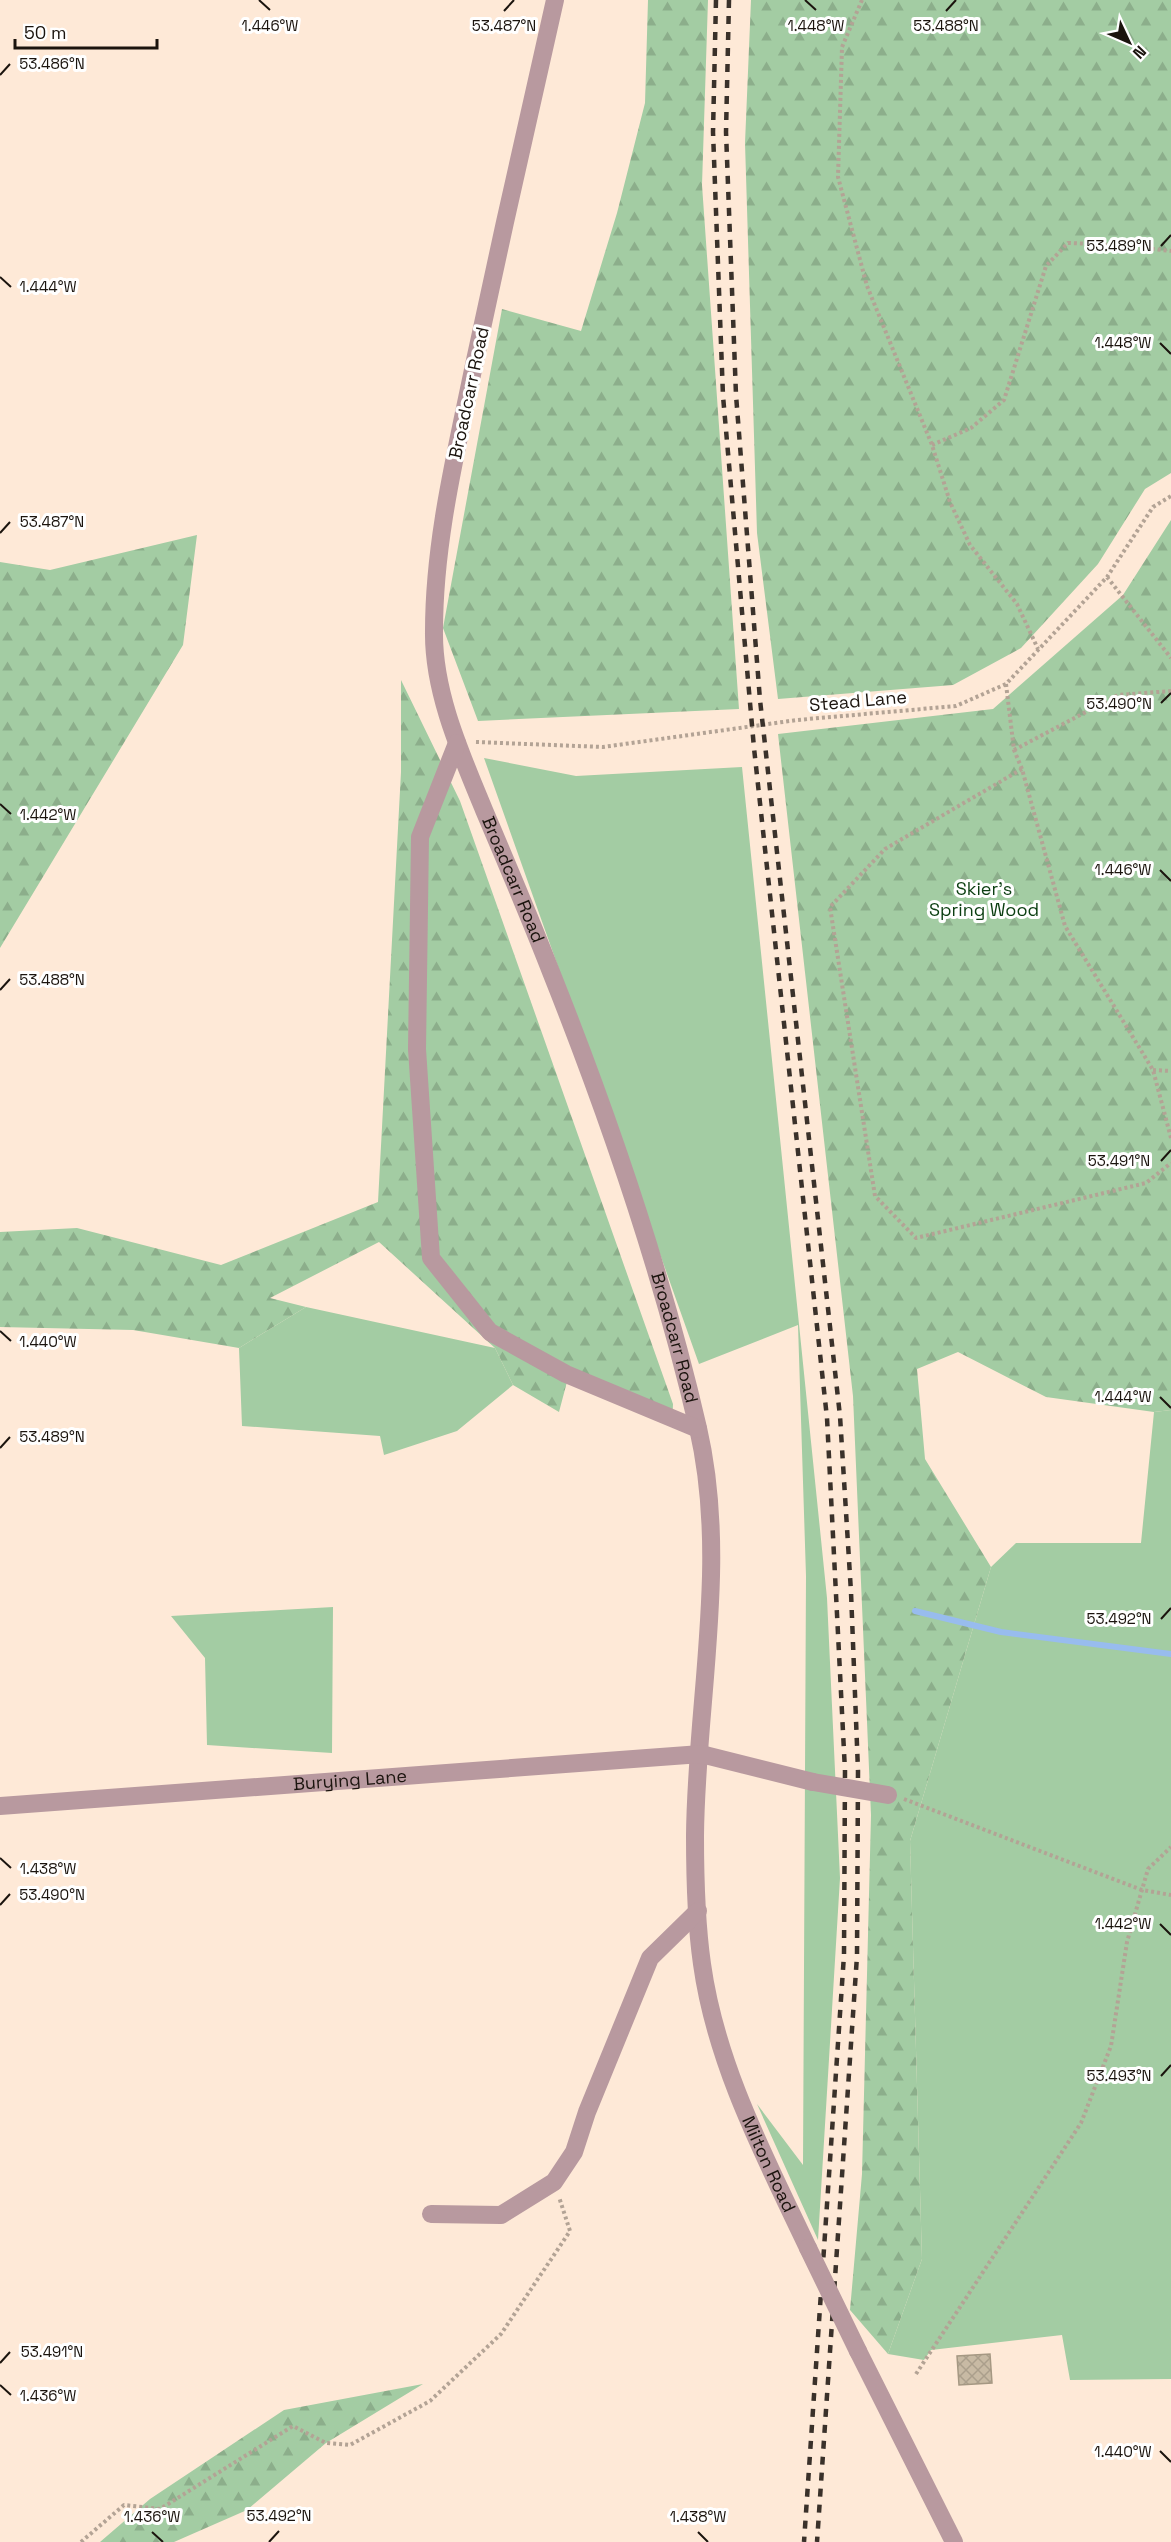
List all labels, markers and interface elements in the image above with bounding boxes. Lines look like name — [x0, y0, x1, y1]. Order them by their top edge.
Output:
scale bar — [15, 12, 158, 50]
north arrow — [1099, 12, 1159, 72]
text: 1.446°W — [242, 16, 298, 35]
text: 53.487°N — [472, 16, 536, 35]
text: 1.448°W — [787, 16, 845, 35]
text: 53.488°N — [913, 16, 979, 35]
text: 50 m — [24, 21, 66, 44]
text: N — [1128, 41, 1151, 63]
text: 53.486°N — [19, 54, 85, 73]
text: 53.489°N — [1086, 236, 1152, 255]
text: 1.444°W — [19, 277, 77, 296]
street label: Broadcarr Road — [443, 325, 494, 461]
text: 1.448°W — [1094, 333, 1152, 352]
text: 53.487°N — [20, 512, 84, 531]
street label: Stead Lane — [808, 685, 908, 716]
text: 53.490°N — [1086, 694, 1152, 713]
text: 1.442°W — [20, 805, 76, 824]
street label: Broadcarr Road — [477, 813, 550, 946]
text: 1.446°W — [1095, 860, 1151, 879]
park label: Skier's Spring Wood — [929, 877, 1039, 921]
text: 53.488°N — [19, 970, 85, 989]
text: 53.491°N — [1088, 1151, 1150, 1170]
street label: Broadcarr Road — [646, 1269, 704, 1405]
text: 1.440°W — [19, 1332, 77, 1351]
text: 1.444°W — [1094, 1387, 1152, 1406]
text: 53.489°N — [19, 1427, 85, 1446]
text: 53.492°N — [1086, 1609, 1152, 1628]
street label: Burying Lane — [292, 1764, 408, 1795]
text: 1.438°W — [20, 1859, 76, 1878]
text: 53.490°N — [19, 1885, 85, 1904]
text: 1.442°W — [1095, 1914, 1151, 1933]
text: 53.493°N — [1086, 2066, 1152, 2085]
street label: Milton Road — [737, 2112, 801, 2216]
text: 53.491°N — [21, 2342, 83, 2361]
text: 1.436°W — [20, 2386, 76, 2405]
text: 1.440°W — [1094, 2442, 1152, 2461]
text: 53.492°N — [246, 2506, 312, 2525]
text: 1.436°W — [124, 2507, 180, 2526]
text: 1.438°W — [670, 2507, 726, 2526]

